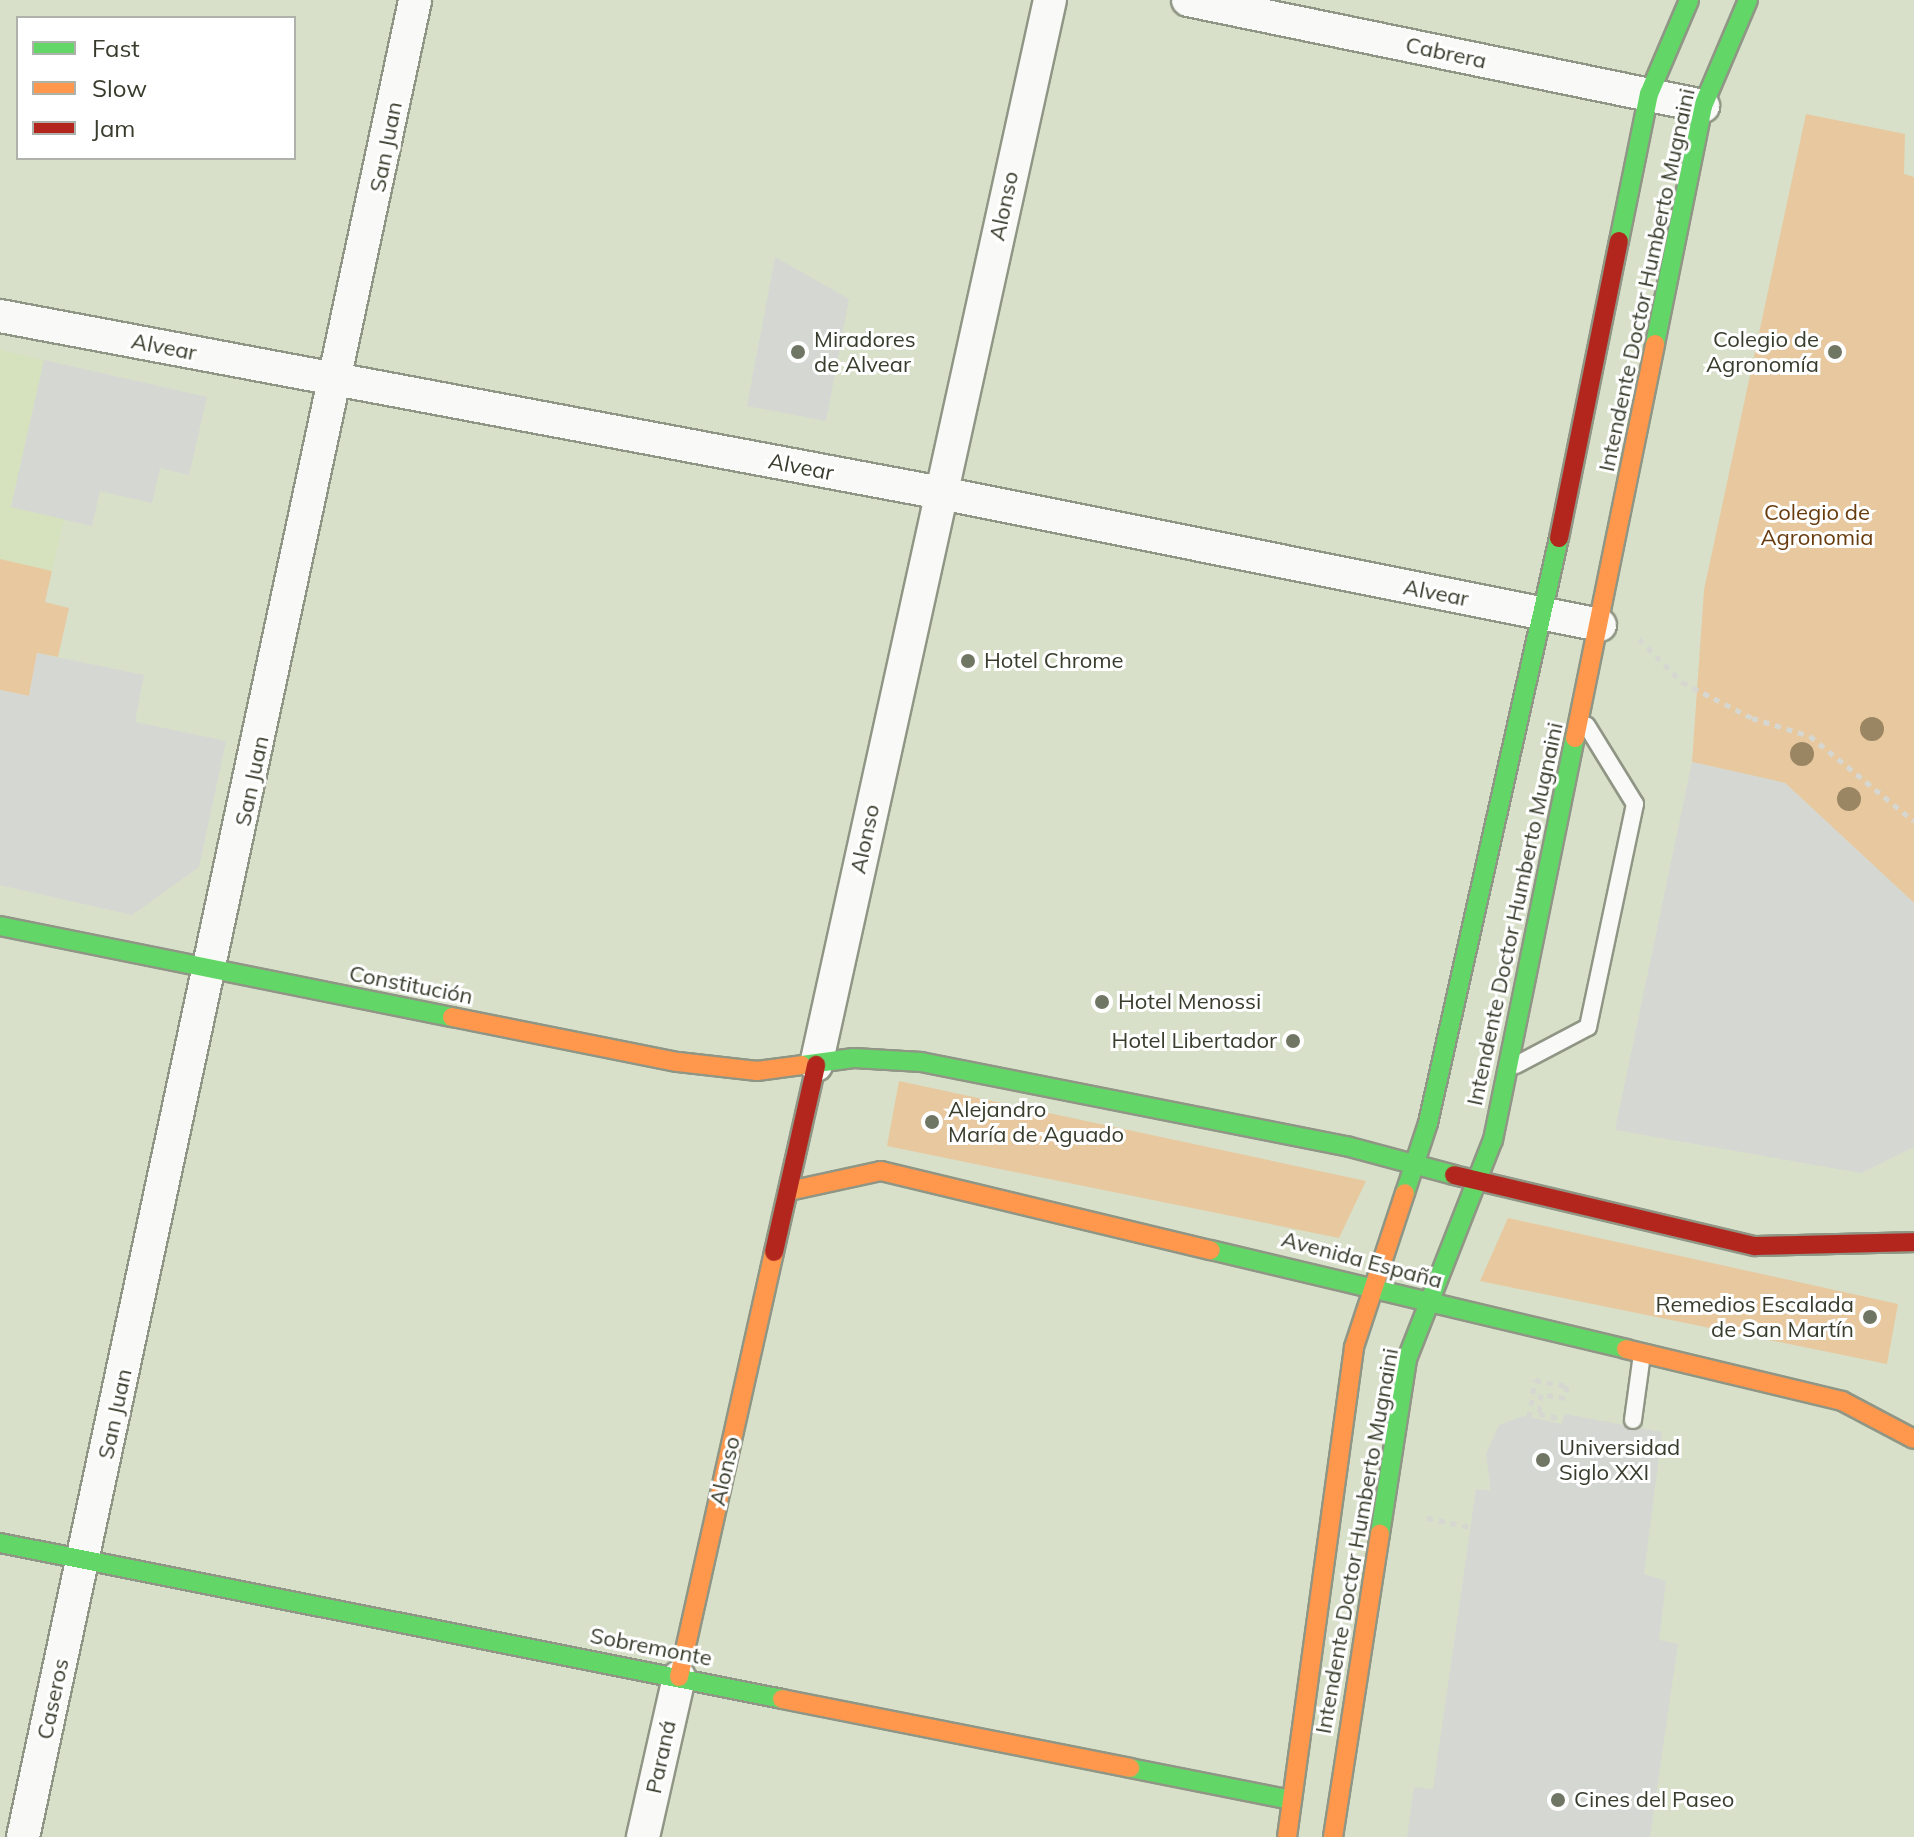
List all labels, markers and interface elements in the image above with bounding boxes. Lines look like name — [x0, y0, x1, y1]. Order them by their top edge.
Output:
legend — [16, 16, 296, 160]
street label: Cabrera — [1403, 32, 1489, 74]
text: Fast — [92, 33, 140, 63]
text: Slow — [92, 73, 147, 103]
street label: Intendente Doctor Humberto Mugnaini — [1593, 86, 1701, 474]
street label: San Juan — [364, 100, 408, 194]
text: Jam — [92, 113, 135, 143]
street label: Alonso — [984, 169, 1024, 243]
place label: Miradores de Alvear — [814, 326, 916, 378]
place label: Colegio de Agronomía — [1706, 326, 1819, 378]
street label: Alvear — [129, 328, 199, 366]
marker: Miradores de Alvear — [789, 343, 807, 361]
marker: Colegio de Agronomía — [1826, 343, 1844, 361]
street label: Alvear — [766, 448, 836, 486]
park label: Colegio de Agronomia — [1761, 499, 1873, 550]
street label: Alvear — [1401, 574, 1471, 612]
place label: Hotel Chrome — [984, 648, 1123, 674]
marker: Hotel Chrome — [959, 652, 977, 670]
street label: Intendente Doctor Humberto Mugnaini — [1461, 720, 1569, 1108]
street label: San Juan — [230, 733, 274, 829]
street label: Alonso — [845, 802, 885, 876]
street label: Constitución — [347, 960, 475, 1010]
place label: Hotel Menossi — [1118, 989, 1261, 1015]
marker: Hotel Menossi — [1093, 993, 1111, 1011]
place label: Hotel Libertador — [1112, 1028, 1277, 1054]
marker: Hotel Libertador — [1284, 1032, 1302, 1050]
place label: Alejandro María de Aguado — [948, 1096, 1124, 1148]
marker: Alejandro María de Aguado — [923, 1113, 941, 1131]
street label: Avenida España — [1279, 1226, 1445, 1294]
place label: Remedios Escalada de San Martín — [1656, 1291, 1854, 1342]
marker: Remedios Escalada de San Martín — [1861, 1308, 1879, 1326]
street label: Intendente Doctor Humberto Mugnaini — [1310, 1346, 1404, 1736]
street label: San Juan — [93, 1366, 137, 1462]
street label: Alonso — [704, 1434, 746, 1508]
place label: Universidad Siglo XXI — [1559, 1434, 1680, 1486]
marker: Universidad Siglo XXI — [1534, 1451, 1552, 1469]
street label: Sobremonte — [588, 1622, 714, 1672]
street label: Caseros — [32, 1656, 74, 1742]
street label: Paraná — [640, 1718, 682, 1796]
place label: Cines del Paseo — [1574, 1787, 1734, 1813]
marker: Cines del Paseo — [1549, 1791, 1567, 1809]

